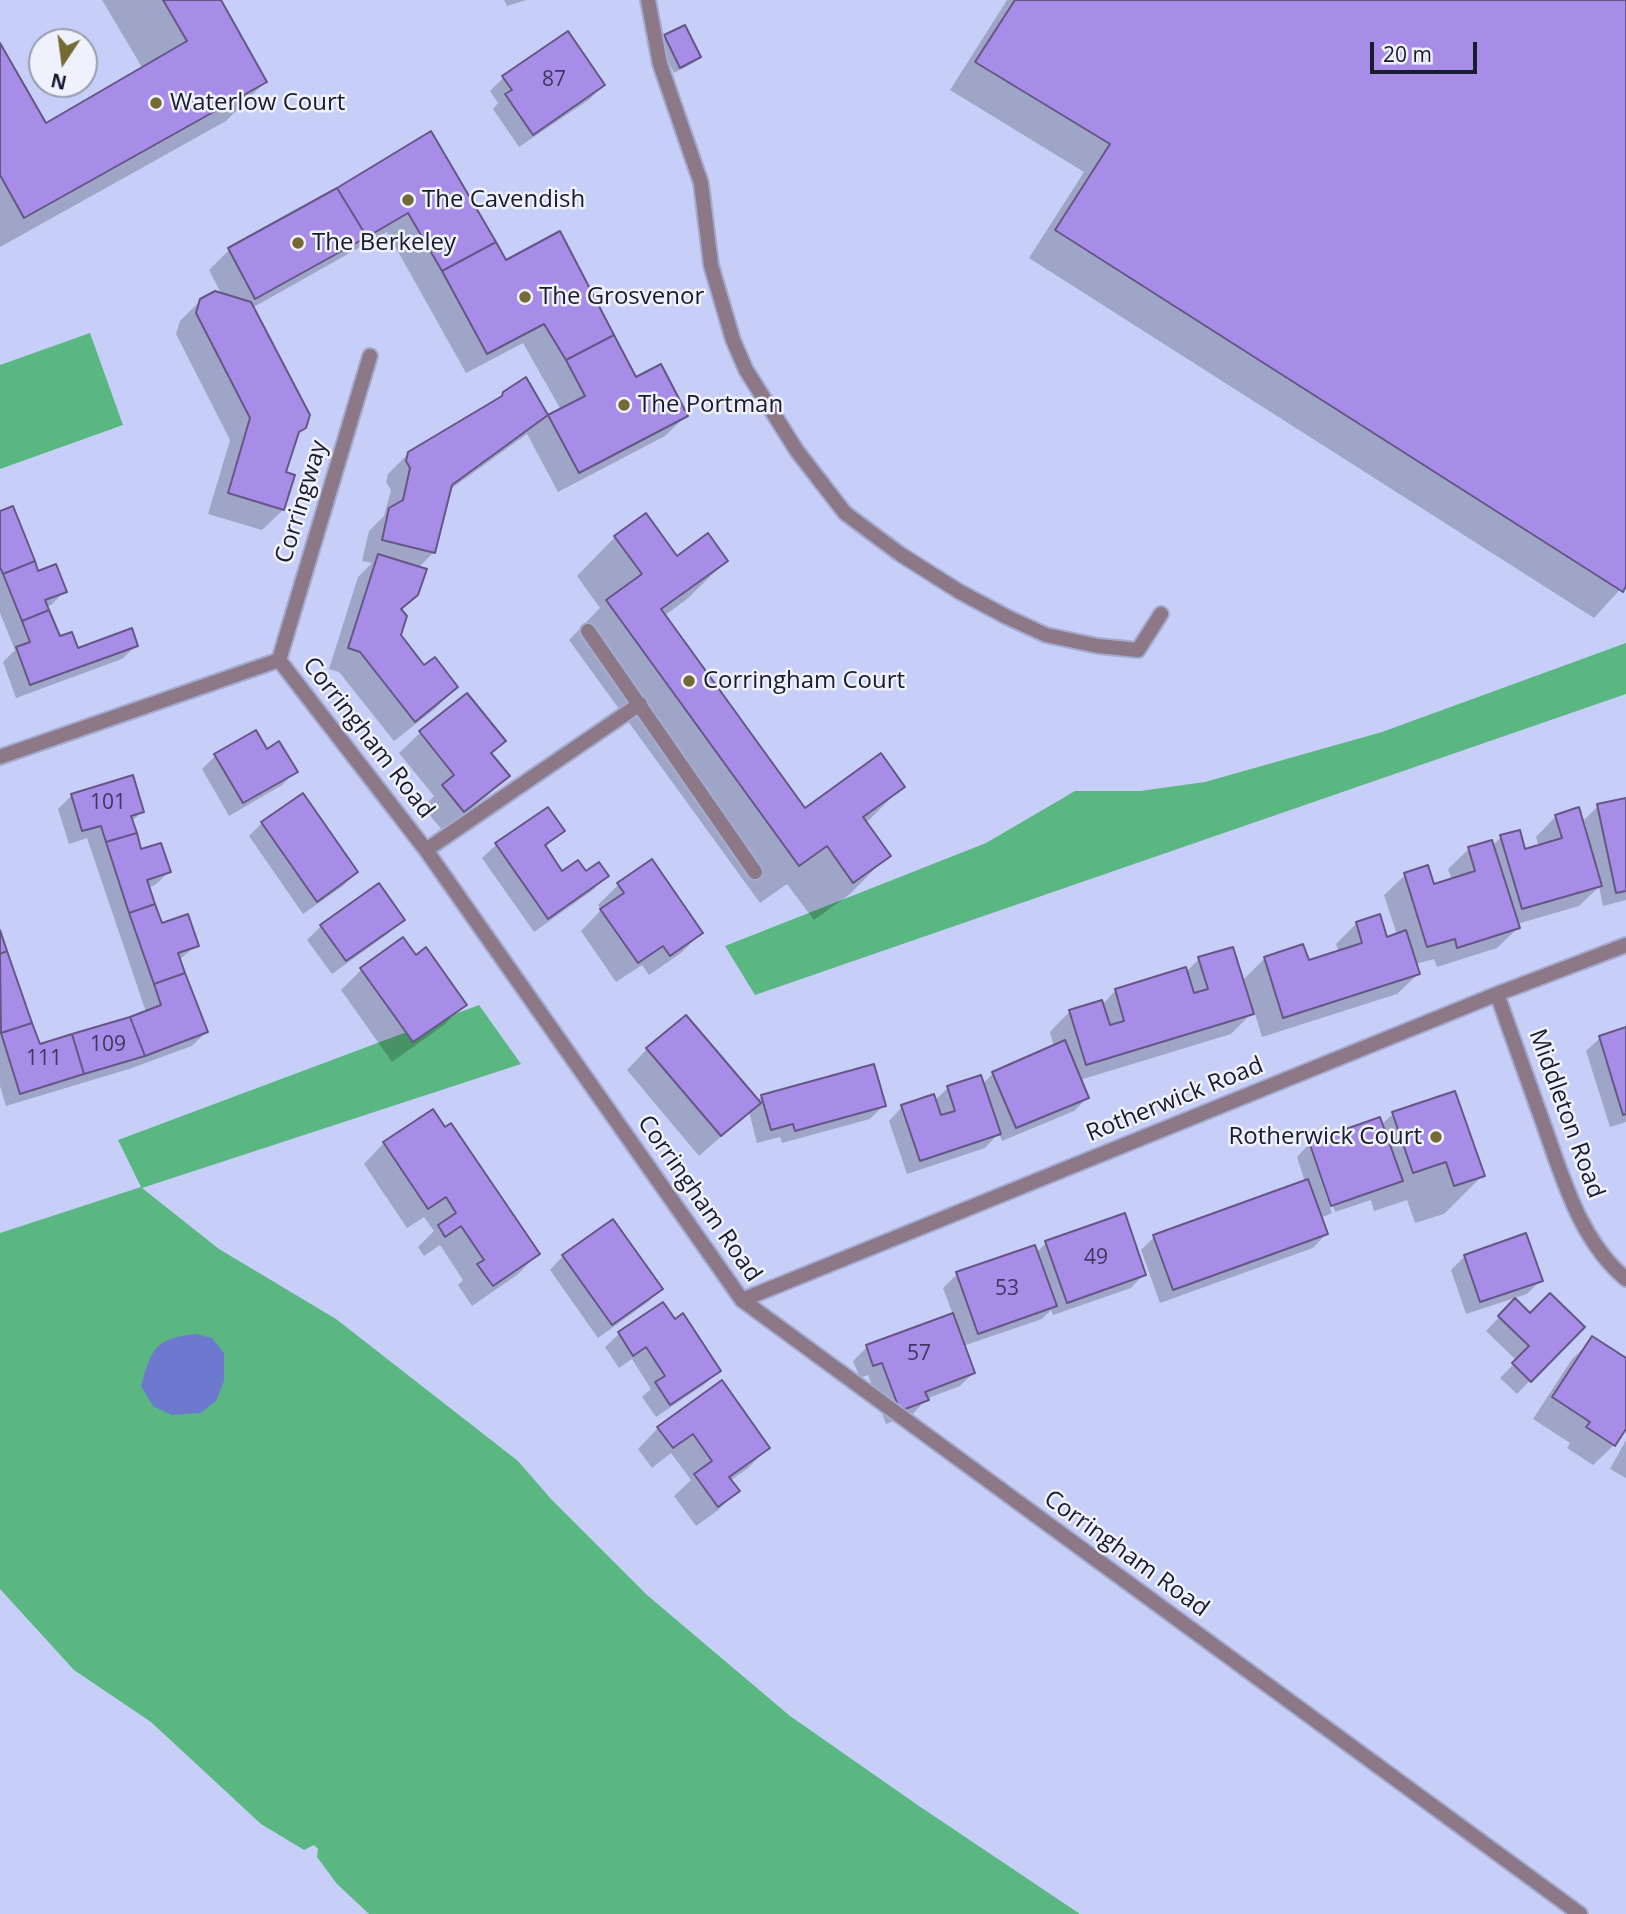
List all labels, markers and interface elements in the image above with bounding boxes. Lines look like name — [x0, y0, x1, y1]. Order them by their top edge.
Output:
north arrow — [28, 28, 98, 98]
scale bar — [1374, 28, 1481, 72]
text: 20 m — [1383, 40, 1432, 68]
text: N — [48, 67, 69, 96]
house number: 87 — [542, 67, 566, 93]
place label: Waterlow Court — [170, 89, 345, 117]
marker: Waterlow Court — [148, 95, 164, 111]
place label: The Cavendish — [422, 186, 585, 214]
marker: The Cavendish — [400, 192, 416, 208]
place label: The Berkeley — [312, 229, 456, 257]
marker: The Berkeley — [290, 235, 306, 251]
place label: The Grosvenor — [539, 283, 704, 311]
marker: The Grosvenor — [517, 289, 533, 305]
place label: The Portman — [638, 391, 783, 419]
marker: The Portman — [616, 397, 632, 413]
street label: Corringway — [270, 437, 334, 567]
street label: Corringham Road — [296, 652, 440, 824]
place label: Corringham Court — [703, 667, 905, 695]
marker: Corringham Court — [681, 673, 697, 689]
house number: 101 — [90, 790, 126, 816]
street label: Middleton Road — [1522, 1026, 1610, 1202]
house number: 109 — [90, 1032, 126, 1058]
house number: 111 — [26, 1046, 62, 1072]
street label: Rotherwick Road — [1082, 1051, 1268, 1149]
street label: Corringham Road — [631, 1110, 767, 1288]
place label: Rotherwick Court — [1229, 1123, 1422, 1151]
marker: Rotherwick Court — [1428, 1129, 1444, 1145]
house number: 49 — [1084, 1245, 1108, 1271]
house number: 53 — [995, 1276, 1019, 1302]
house number: 57 — [907, 1341, 931, 1367]
street label: Corringham Road — [1038, 1485, 1214, 1623]

